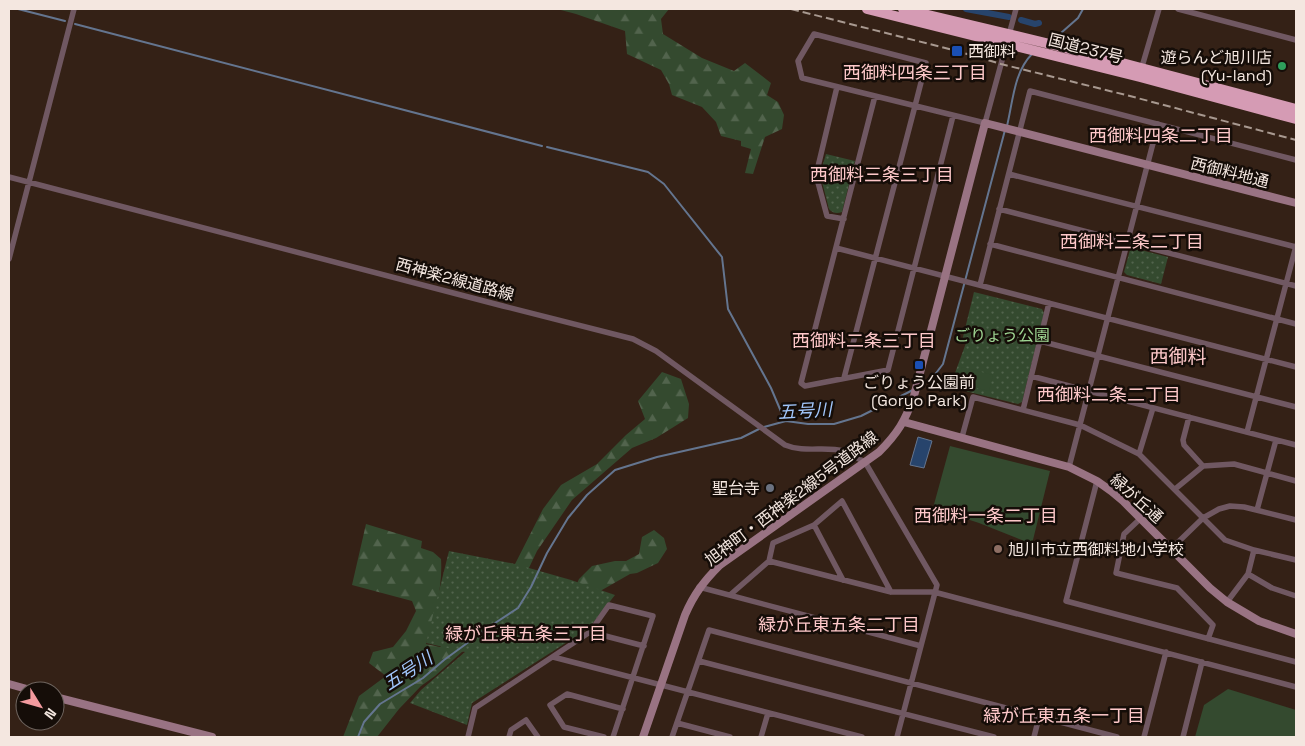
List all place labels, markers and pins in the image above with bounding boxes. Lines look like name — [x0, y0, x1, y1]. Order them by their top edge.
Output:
place label: 西御料 — [968, 41, 1016, 62]
marker: 西御料 — [950, 44, 964, 58]
place label: 遊らんど旭川店 (Yu-land) — [1160, 47, 1272, 86]
marker: 遊らんど旭川店 (Yu-land) — [1276, 60, 1288, 72]
marker: ごりょう公園前 (Goryo Park) — [913, 359, 925, 371]
place label: ごりょう公園前 (Goryo Park) — [863, 372, 975, 411]
place label: 聖台寺 — [712, 478, 760, 499]
marker: 聖台寺 — [764, 482, 776, 494]
place label: 旭川市立西御料地小学校 — [1008, 539, 1184, 560]
marker: 旭川市立西御料地小学校 — [992, 543, 1004, 555]

